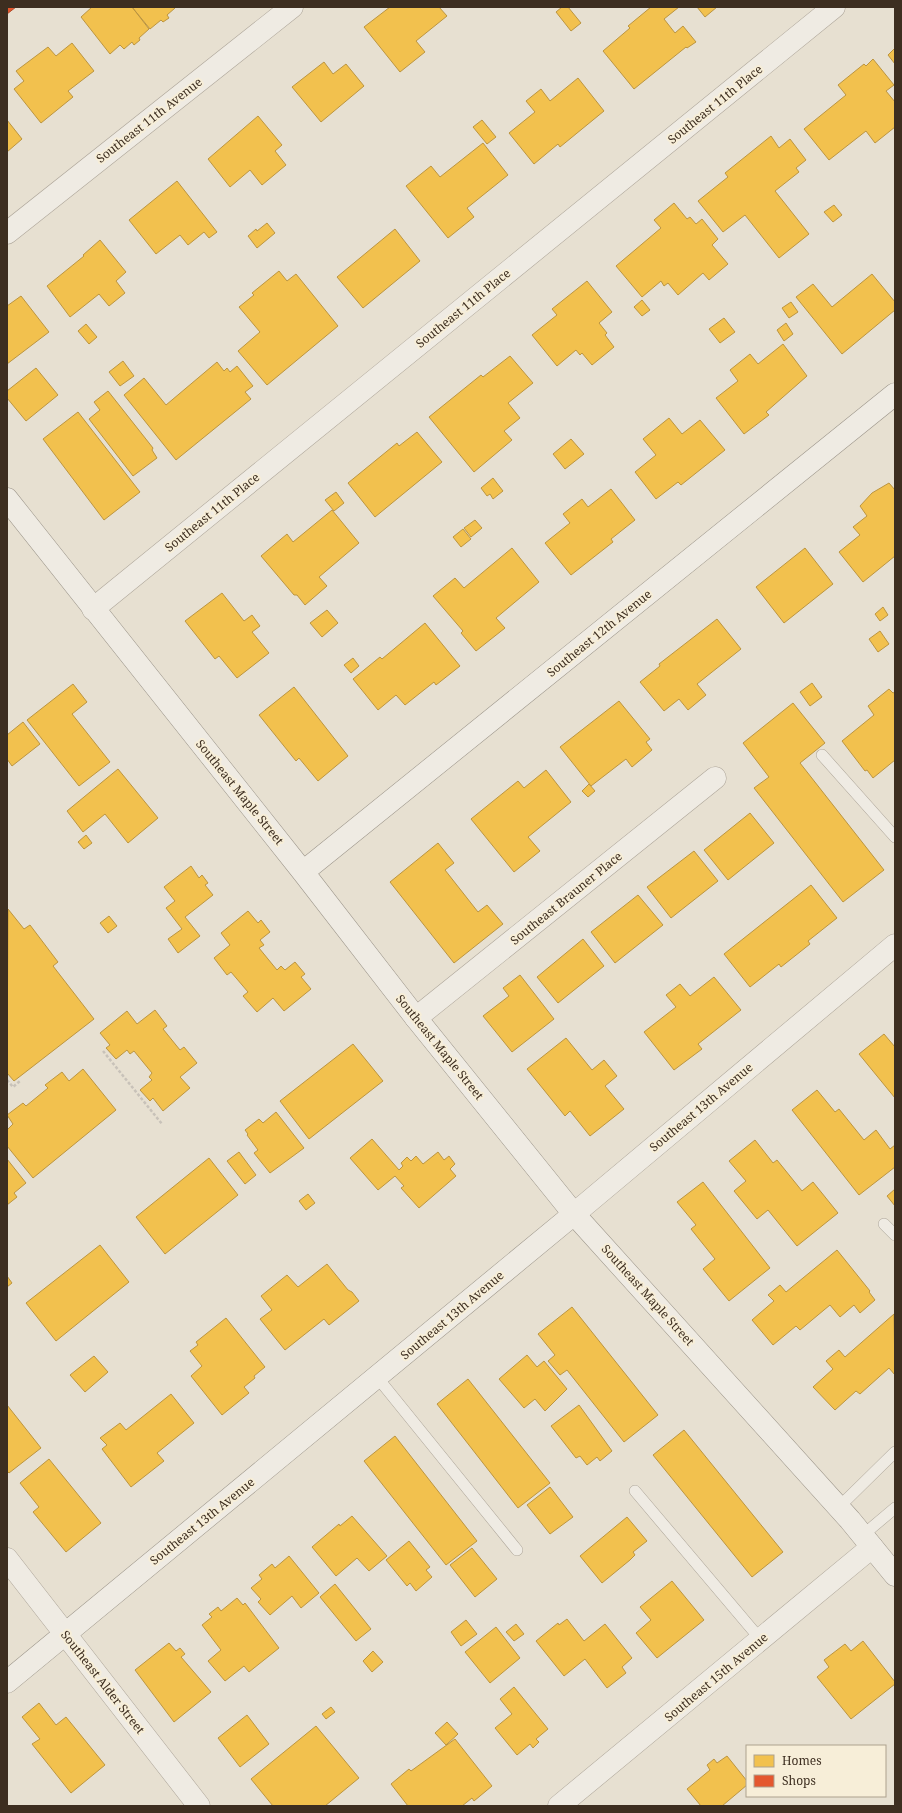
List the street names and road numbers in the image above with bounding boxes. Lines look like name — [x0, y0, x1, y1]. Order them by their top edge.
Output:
street label: Southeast 11th Place — [664, 60, 766, 148]
street label: Southeast 11th Avenue — [92, 73, 206, 167]
street label: Southeast 11th Place — [412, 264, 514, 352]
street label: Southeast 11th Place — [161, 468, 263, 556]
street label: Southeast 12th Avenue — [543, 585, 655, 681]
street label: Southeast Maple Street — [192, 736, 288, 848]
street label: Southeast Brauner Place — [506, 848, 626, 948]
street label: Southeast Maple Street — [392, 991, 488, 1103]
street label: Southeast 13th Avenue — [646, 1059, 756, 1155]
street label: Southeast Maple Street — [598, 1241, 698, 1349]
street label: Southeast 13th Avenue — [397, 1267, 507, 1363]
street label: Southeast 13th Avenue — [146, 1473, 258, 1569]
street label: Southeast Alder Street — [57, 1627, 149, 1737]
street label: Southeast 15th Avenue — [661, 1629, 771, 1725]

